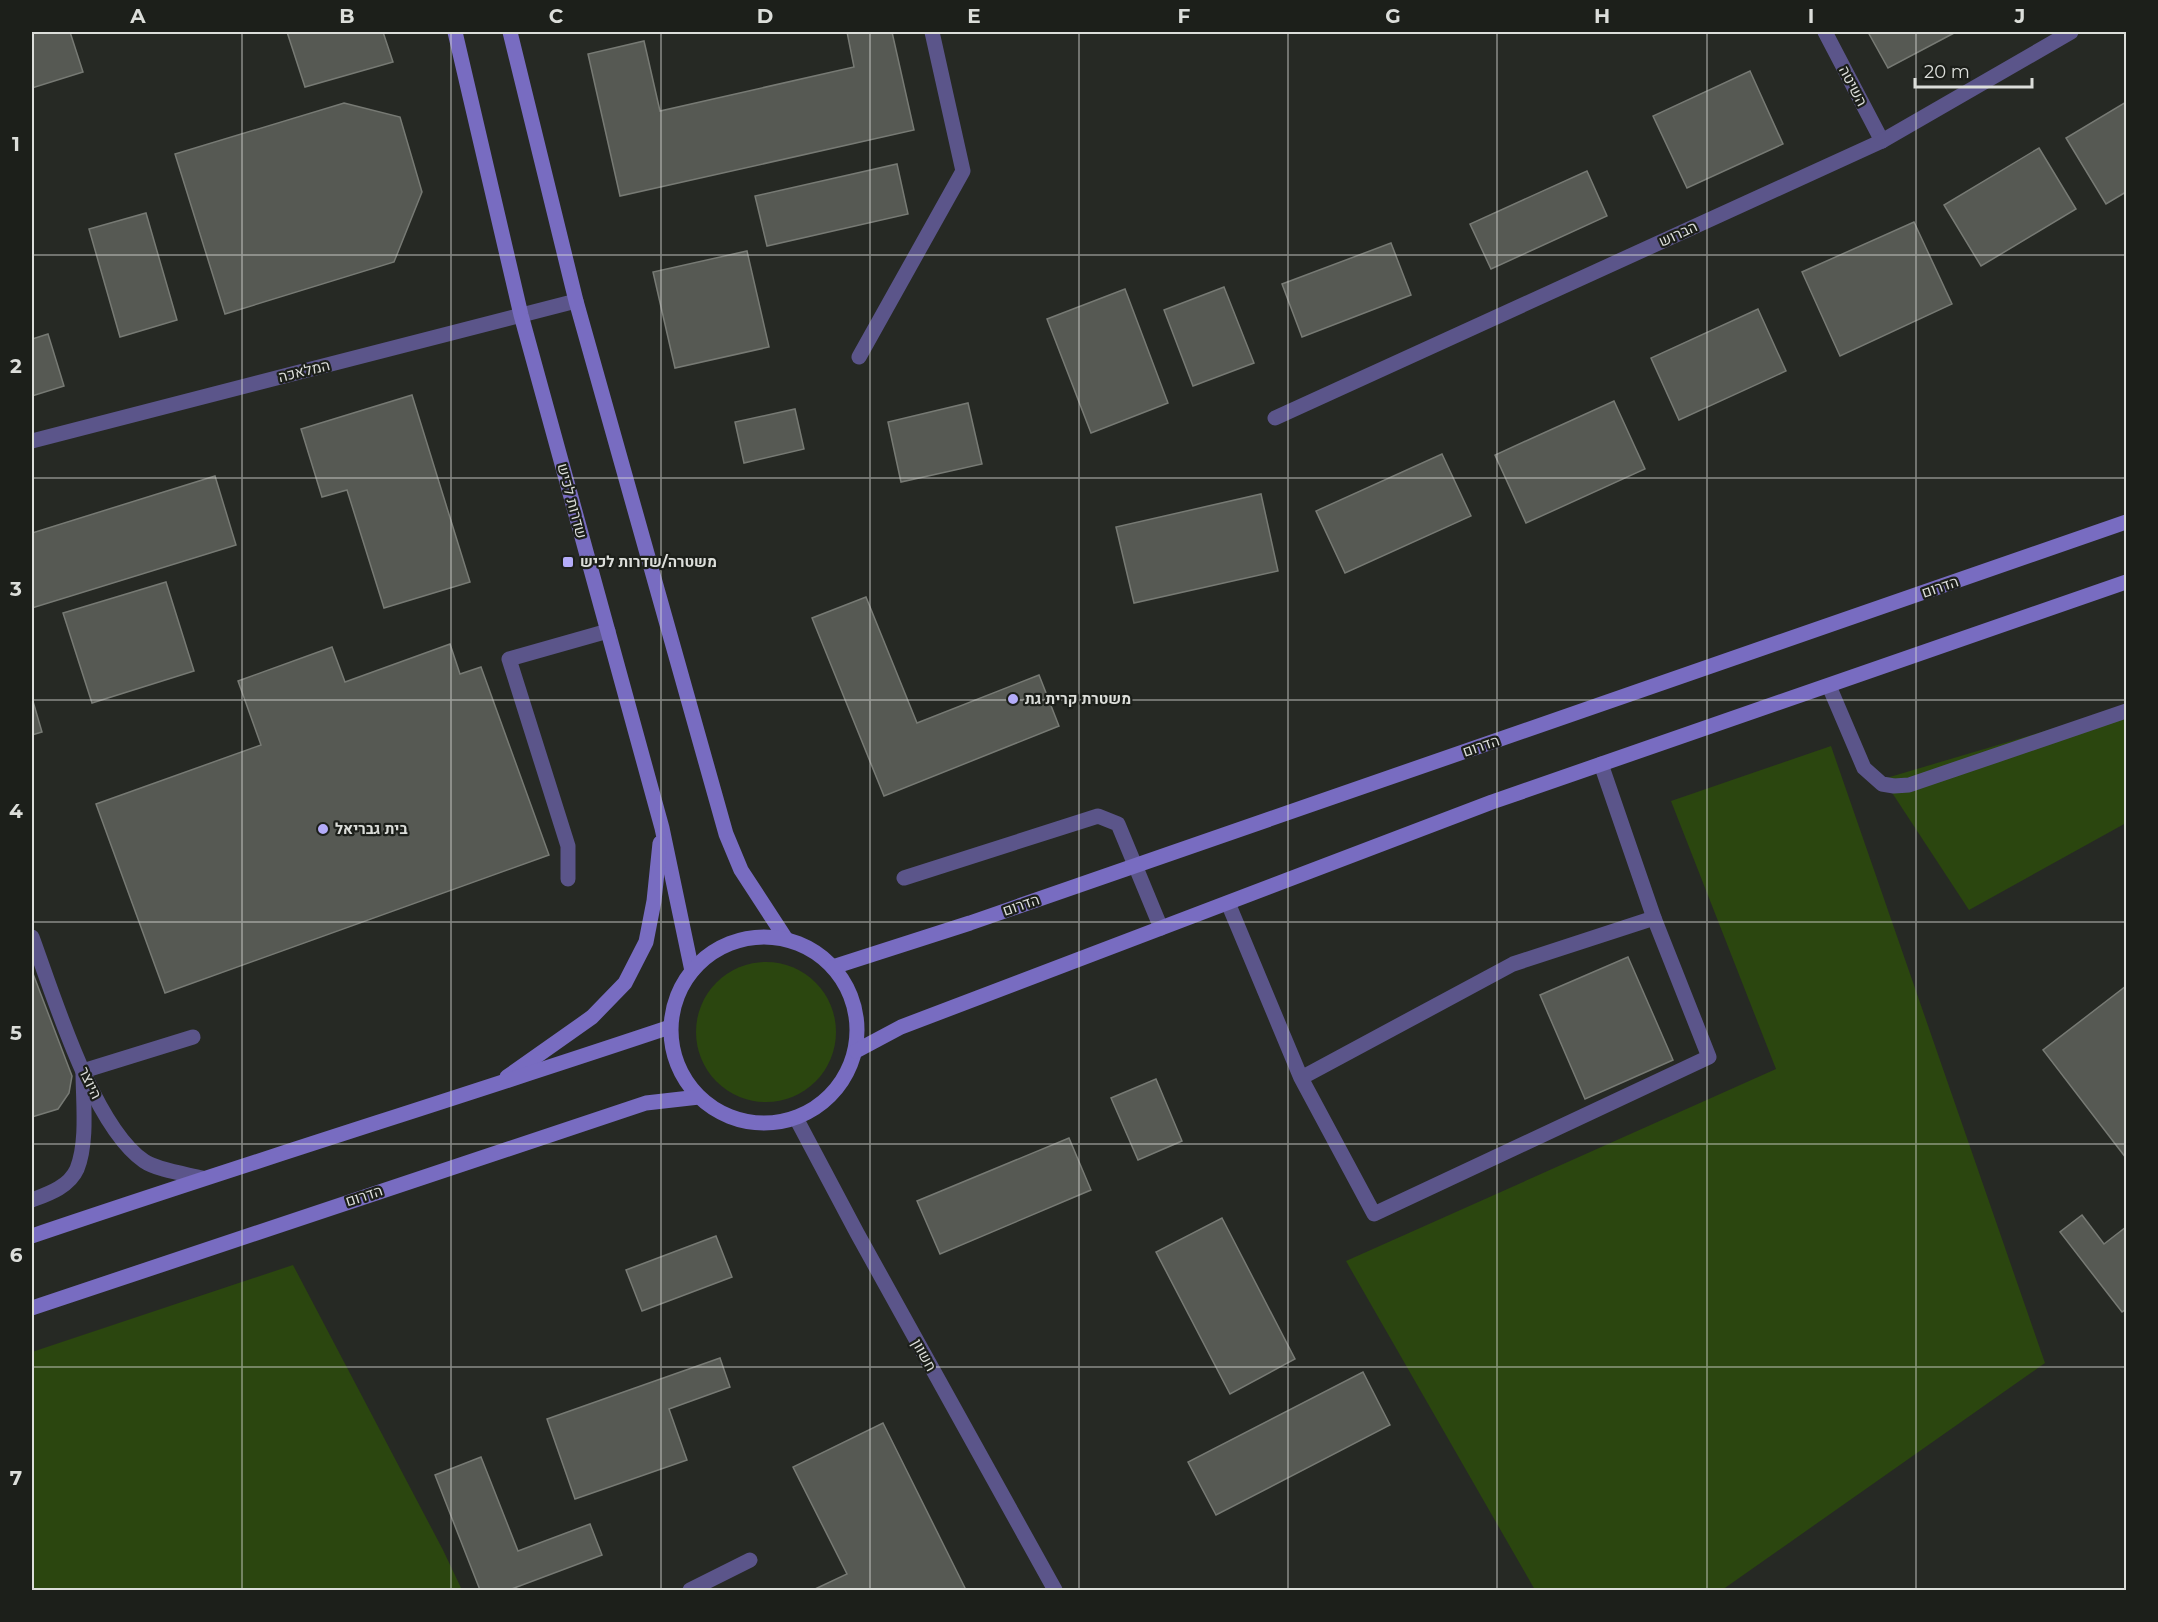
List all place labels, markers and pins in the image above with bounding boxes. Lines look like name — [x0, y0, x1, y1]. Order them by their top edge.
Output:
place label: משטרה/שדרות לכיש — [580, 552, 717, 571]
marker: משטרה/שדרות לכיש — [561, 555, 575, 569]
place label: משטרת קרית גת — [1025, 689, 1131, 708]
marker: משטרת קרית גת — [1006, 692, 1020, 706]
place label: בית גבריאל — [335, 819, 408, 838]
marker: בית גבריאל — [316, 822, 330, 836]

